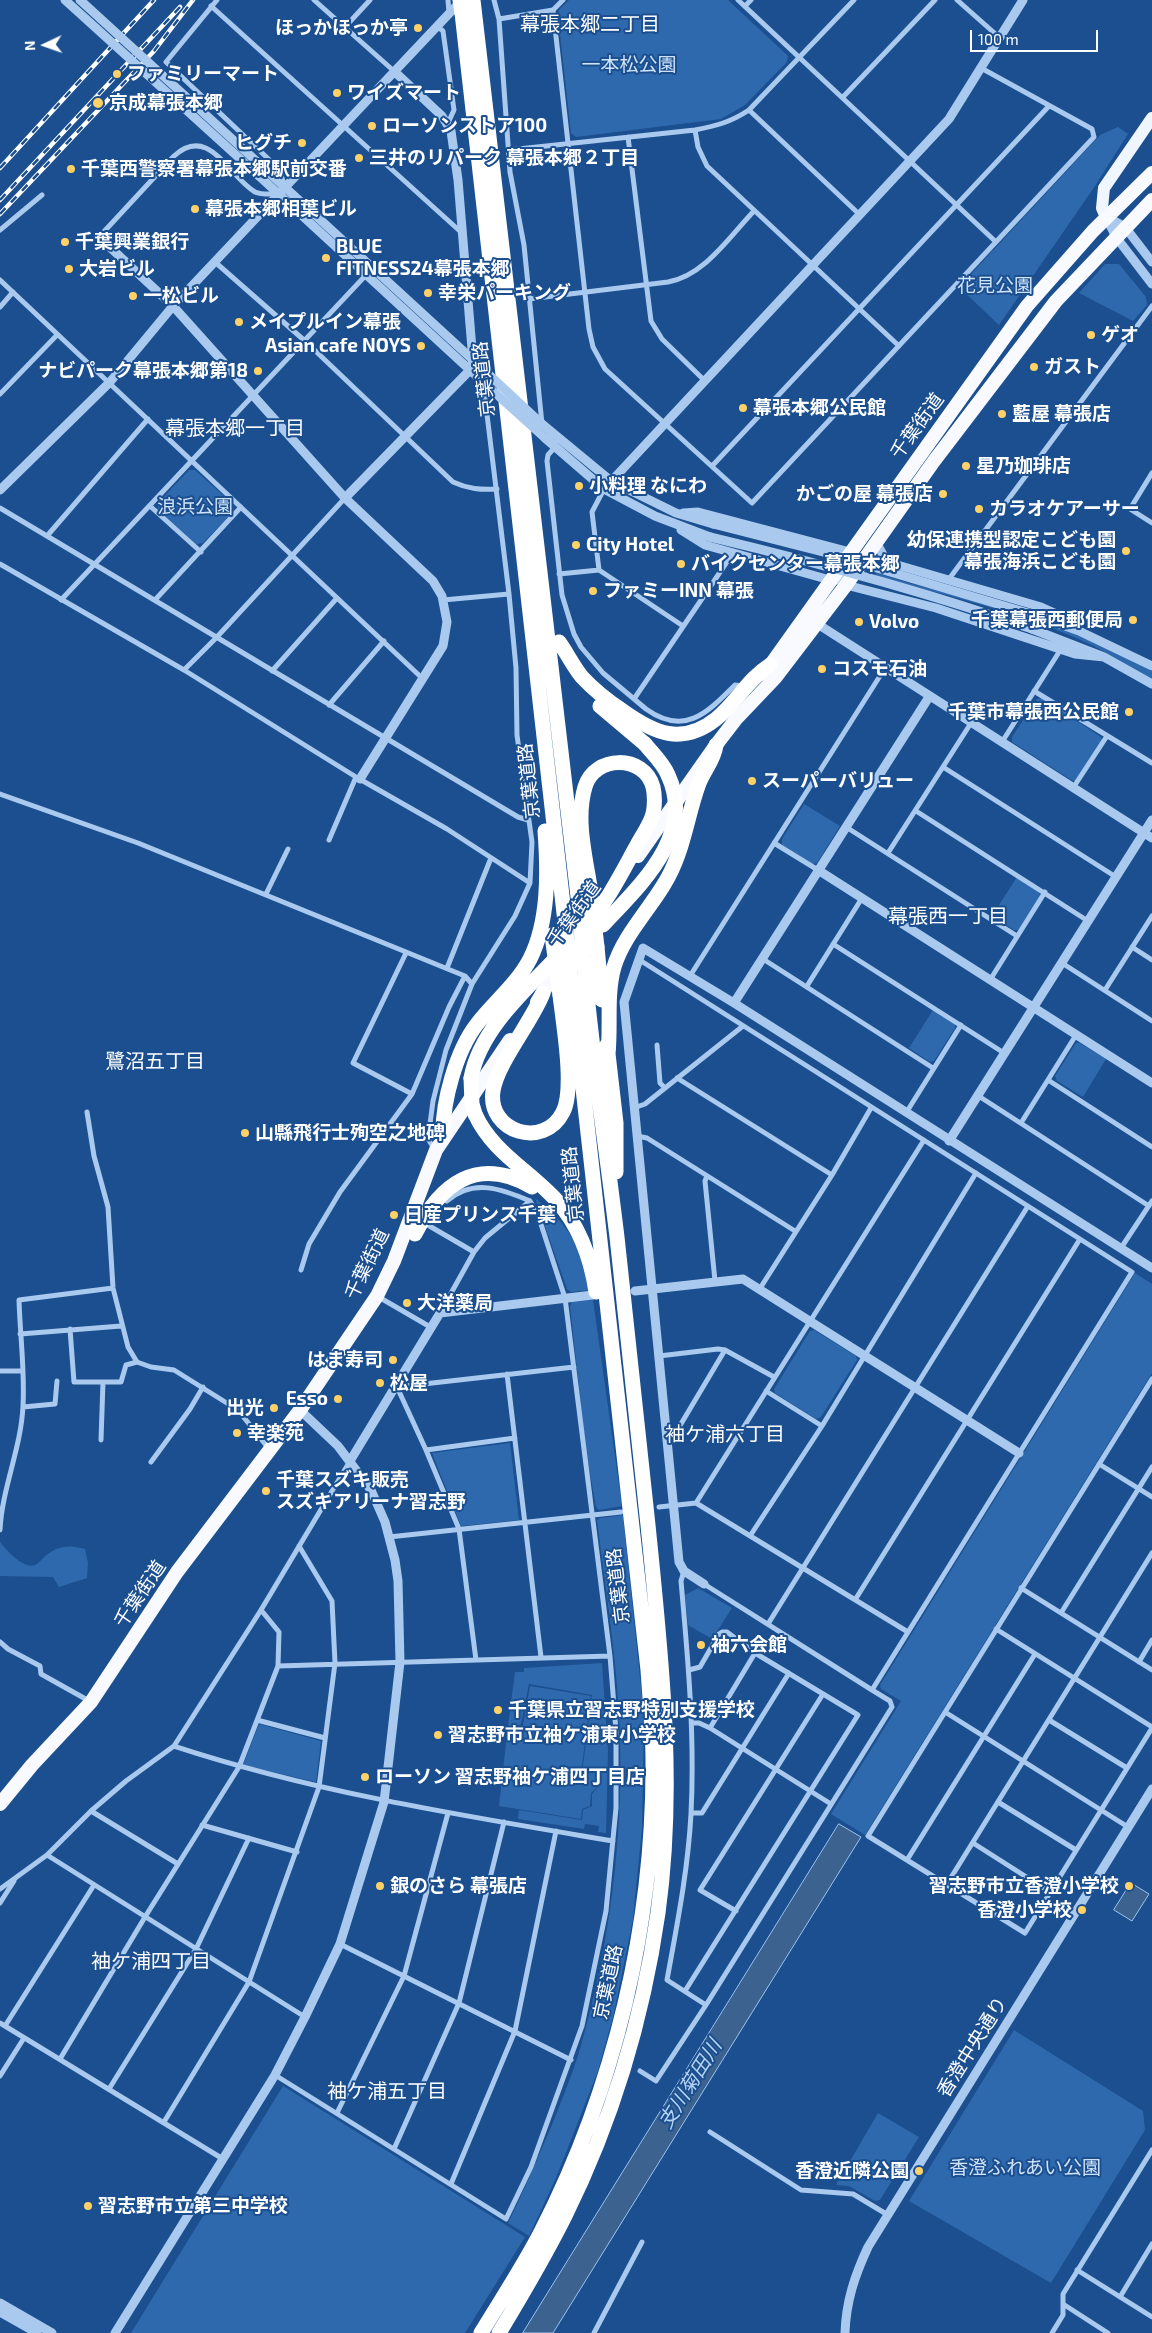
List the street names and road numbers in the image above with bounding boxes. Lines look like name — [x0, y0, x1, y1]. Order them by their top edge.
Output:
street label: 京葉道路 — [469, 340, 499, 418]
street label: 千葉街道 — [885, 389, 949, 463]
street label: 京葉道路 — [514, 742, 544, 820]
street label: 千葉街道 — [542, 877, 606, 951]
street label: 京葉道路 — [558, 1145, 588, 1223]
street label: 千葉街道 — [340, 1225, 394, 1303]
street label: 京葉道路 — [602, 1547, 634, 1625]
street label: 千葉街道 — [109, 1556, 171, 1632]
street label: 京葉道路 — [589, 1942, 627, 2022]
street label: 香澄中央通り — [932, 1993, 1012, 2101]

